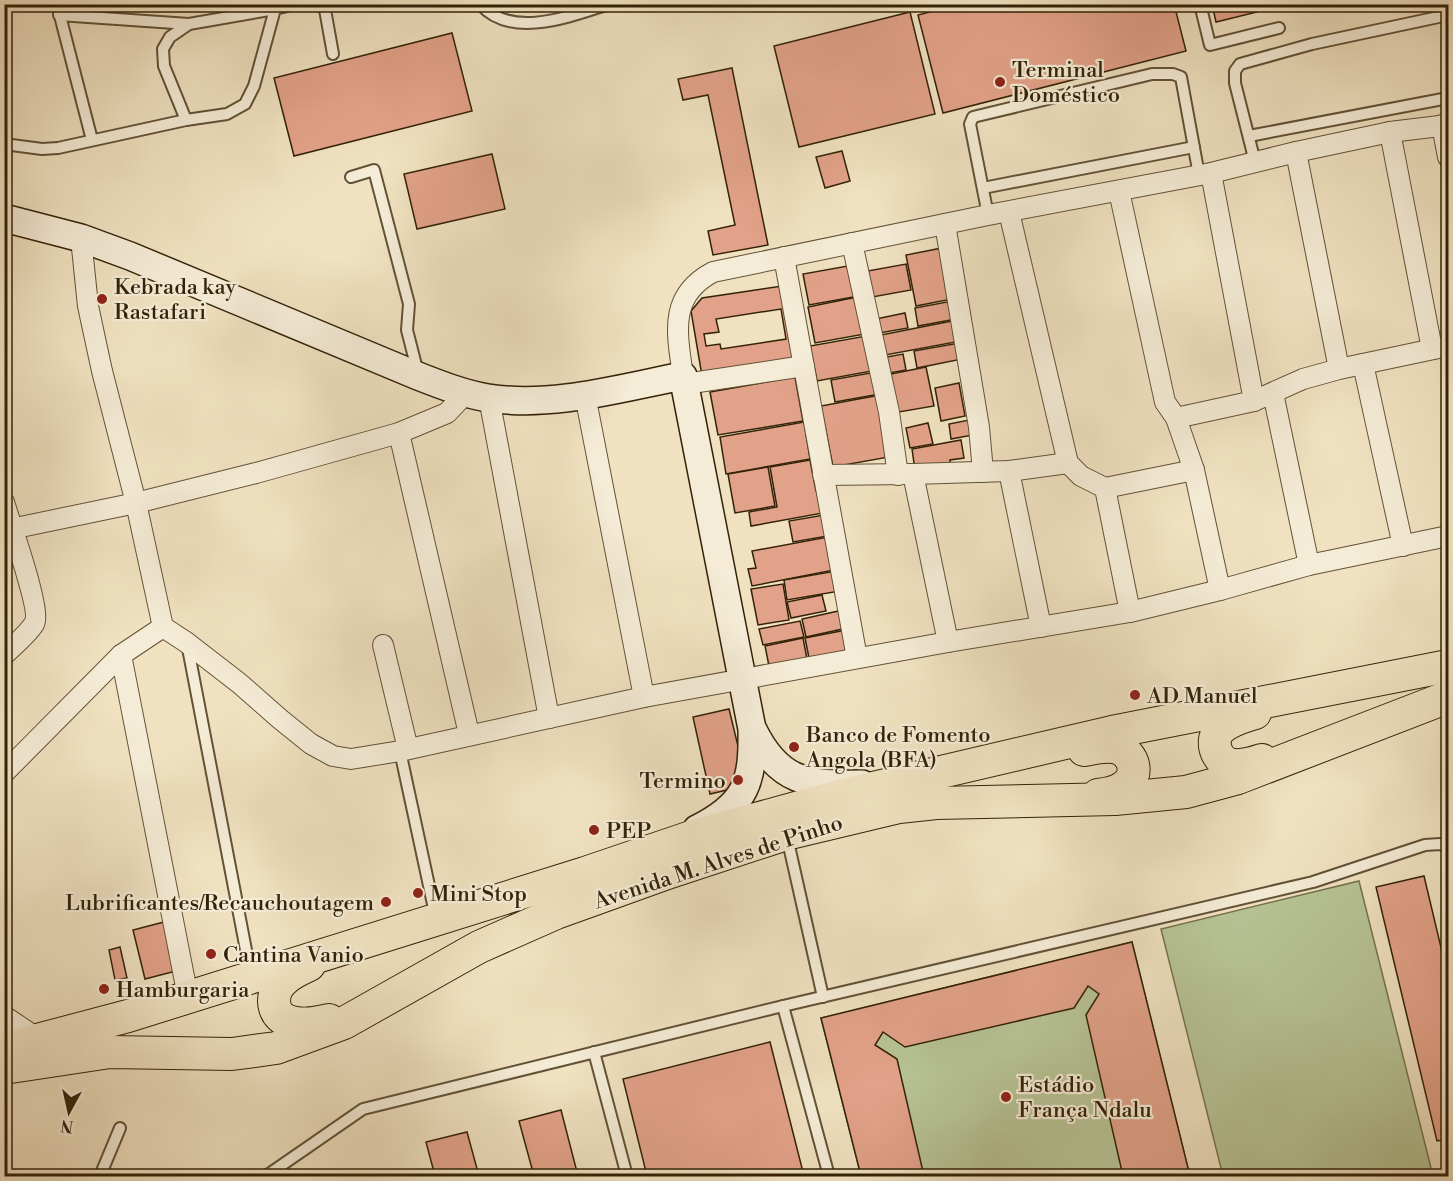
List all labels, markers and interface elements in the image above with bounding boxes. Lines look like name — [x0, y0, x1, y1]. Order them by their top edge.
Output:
place label: Terminal Doméstico — [1012, 57, 1120, 109]
marker: Terminal Doméstico — [993, 75, 1007, 89]
place label: Kebrada kay Rastafari — [114, 274, 236, 326]
marker: Kebrada kay Rastafari — [95, 292, 109, 306]
place label: AD Manuel — [1146, 683, 1258, 710]
marker: AD Manuel — [1128, 688, 1142, 702]
place label: Banco de Fomento Angola (BFA) — [805, 722, 991, 774]
marker: Banco de Fomento Angola (BFA) — [787, 740, 801, 754]
place label: Termino — [639, 768, 726, 795]
marker: Termino — [731, 773, 745, 787]
street label: Avenida M. Alves de Pinho — [590, 809, 846, 916]
place label: PEP — [606, 818, 651, 845]
marker: PEP — [587, 823, 601, 837]
place label: Mini Stop — [430, 881, 527, 908]
marker: Mini Stop — [411, 886, 425, 900]
place label: Lubrificantes/Recauchoutagem — [65, 890, 374, 917]
marker: Lubrificantes/Recauchoutagem — [379, 895, 393, 909]
place label: Cantina Vanio — [223, 942, 364, 969]
marker: Cantina Vanio — [204, 947, 218, 961]
place label: Hamburgaria — [116, 977, 250, 1004]
marker: Hamburgaria — [97, 982, 111, 996]
place label: Estádio França Ndalu — [1018, 1072, 1152, 1124]
north arrow — [39, 1082, 99, 1142]
marker: Estádio França Ndalu — [999, 1090, 1013, 1104]
text: N — [59, 1115, 75, 1137]

